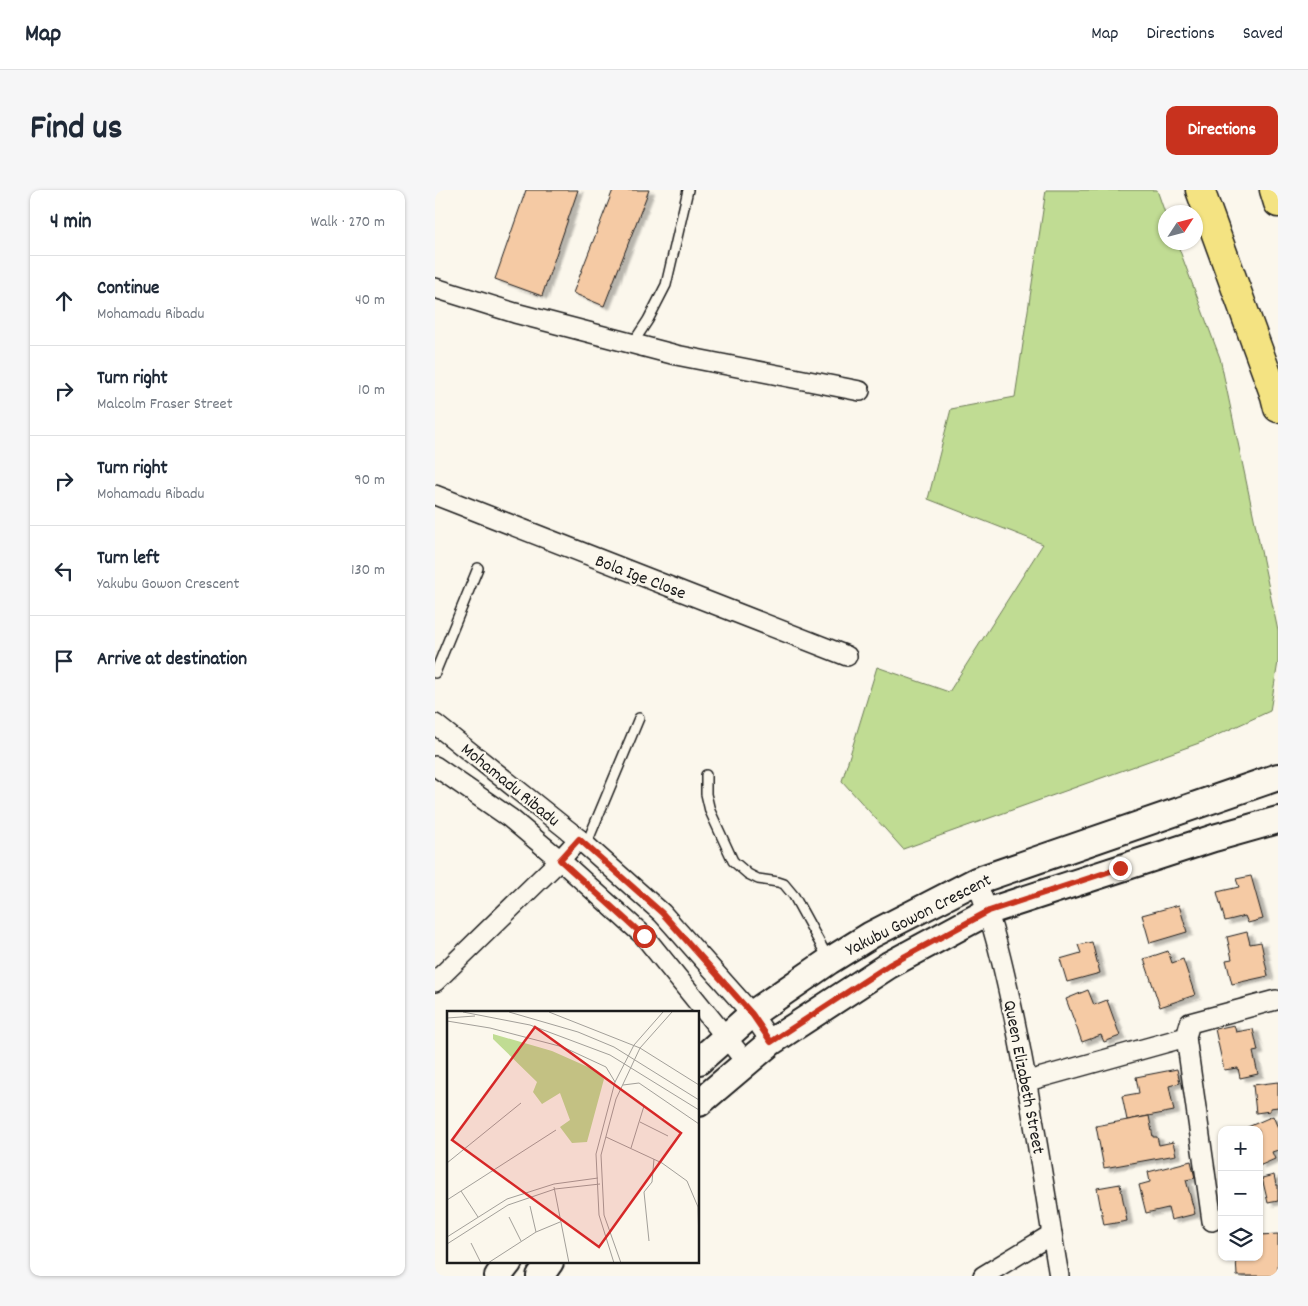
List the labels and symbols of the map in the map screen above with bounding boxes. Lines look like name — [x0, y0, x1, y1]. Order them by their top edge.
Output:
north arrow — [1158, 205, 1203, 250]
street label: Bola Ige Close — [591, 550, 689, 607]
street label: Mohamadu Ribadu — [455, 738, 564, 834]
route end — [1109, 857, 1132, 880]
street label: Yakubu Gowon Crescent — [842, 869, 996, 964]
route start — [633, 925, 656, 948]
street label: Queen Elizabeth Street — [995, 999, 1050, 1157]
inset map — [447, 1011, 700, 1264]

